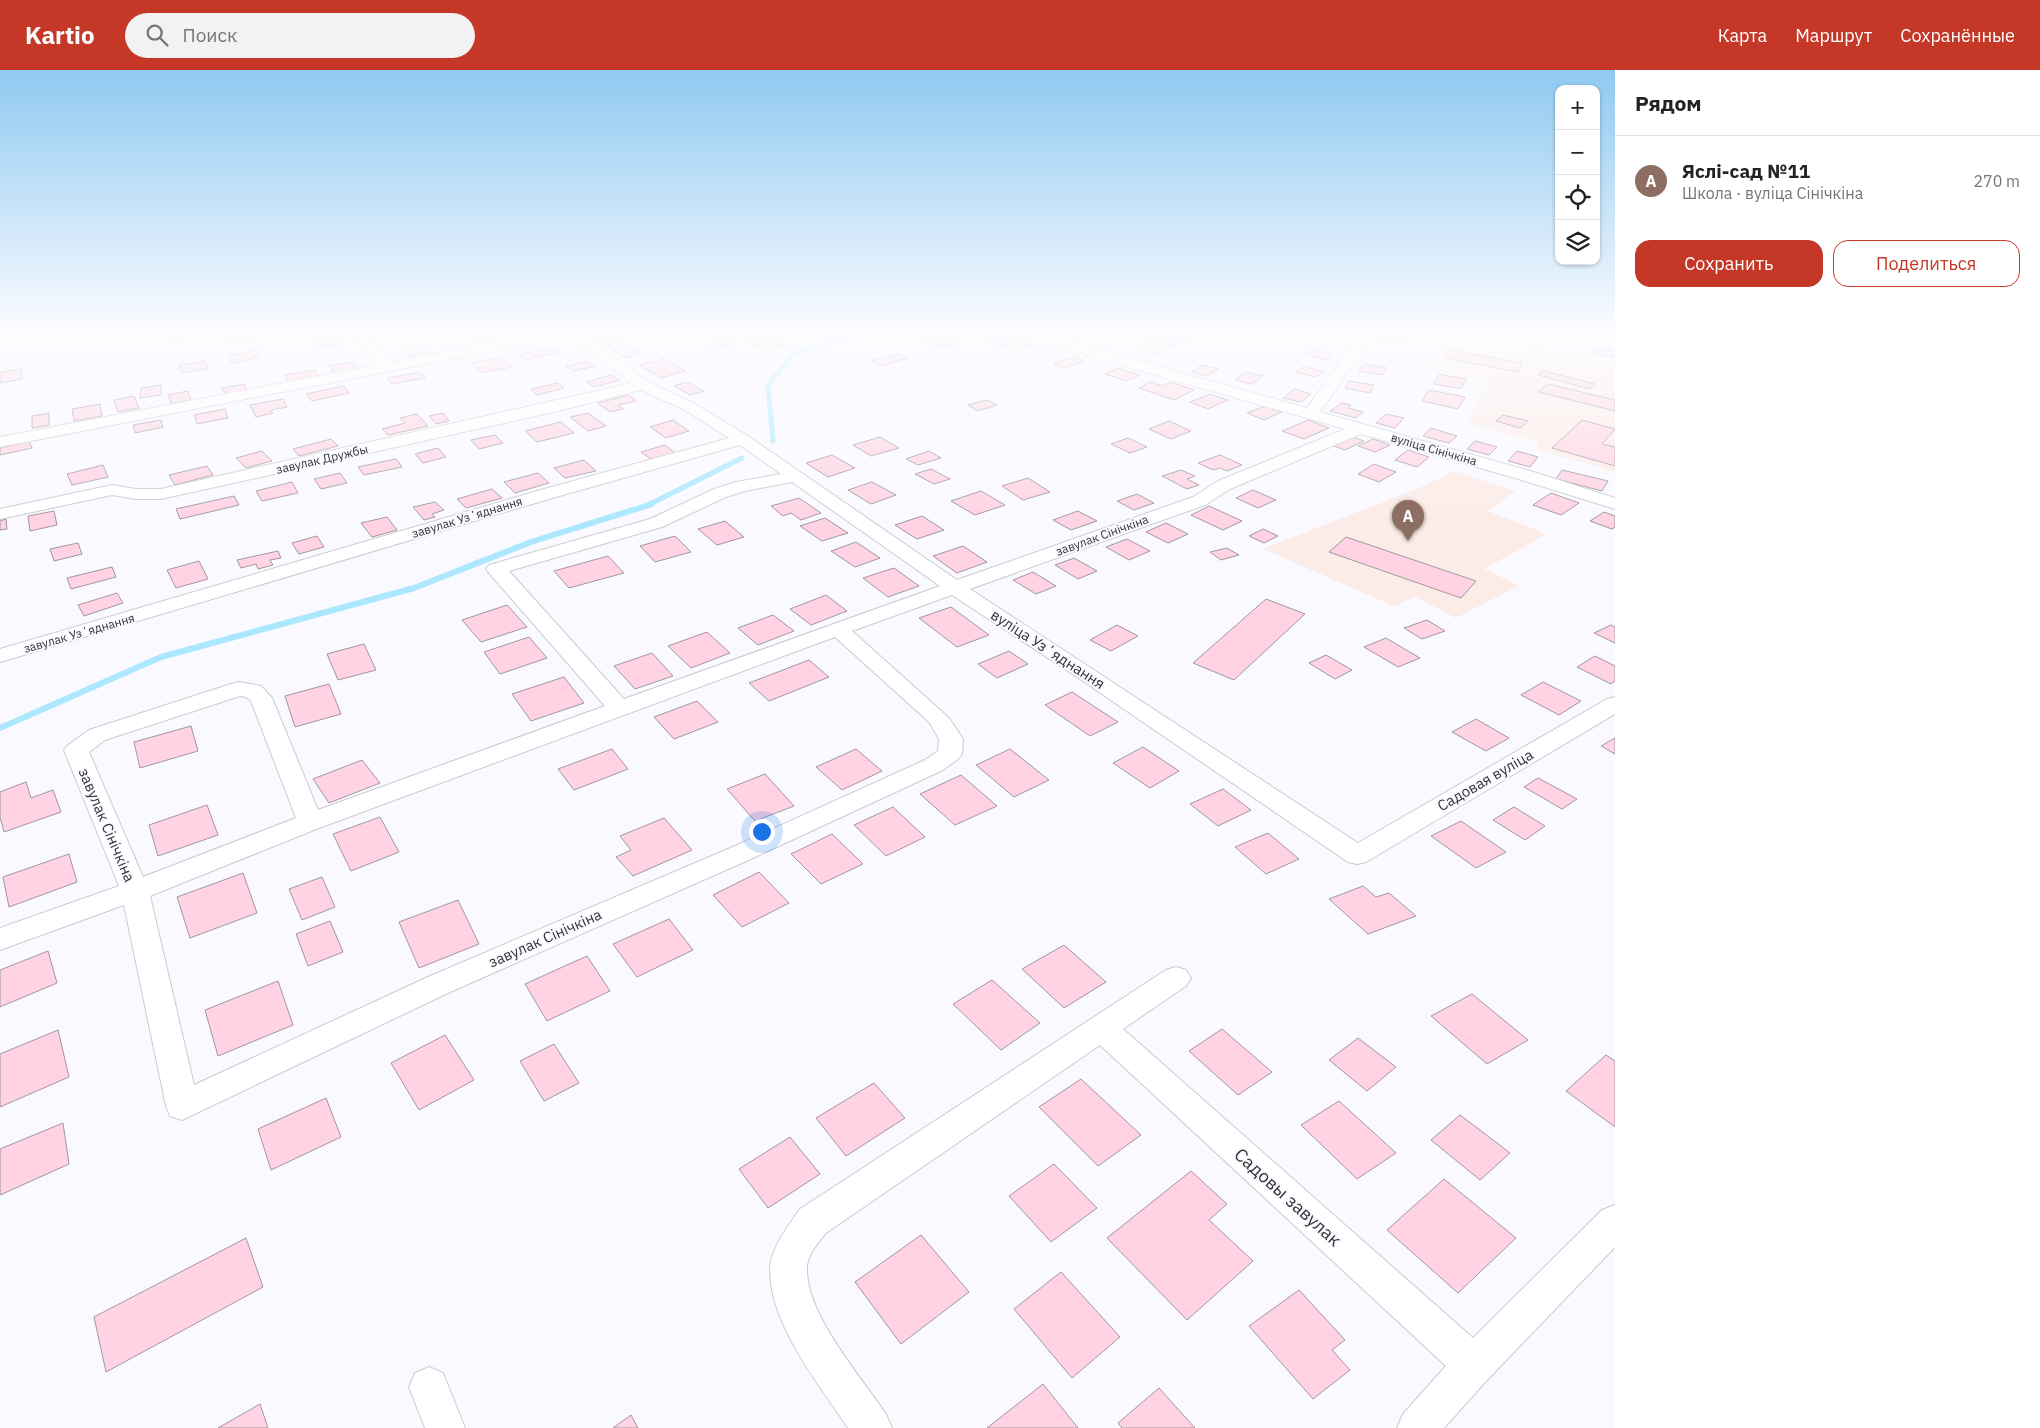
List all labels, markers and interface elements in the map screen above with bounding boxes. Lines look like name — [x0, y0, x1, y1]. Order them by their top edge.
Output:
search box — [125, 13, 475, 58]
text: Kartio — [25, 19, 95, 51]
icon: search — [143, 21, 171, 49]
text: Поиск — [183, 23, 238, 47]
text: Карта — [1718, 24, 1767, 47]
text: Маршрут — [1795, 24, 1872, 47]
text: Сохранённые — [1900, 24, 2015, 47]
map controls — [1555, 85, 1600, 265]
button: + — [1555, 85, 1600, 130]
text: Рядом — [1635, 89, 1702, 117]
button: − — [1555, 130, 1600, 175]
text: Яслі-сад №11 — [1682, 159, 1810, 183]
text: A — [1646, 171, 1656, 191]
text: 270 m — [1973, 171, 2020, 191]
button: locate — [1555, 175, 1600, 220]
text: Школа · вуліца Сінічкіна — [1682, 183, 1863, 203]
button: layers — [1555, 220, 1600, 265]
button: Сохранить — [1635, 240, 1823, 287]
button: Поделиться — [1833, 240, 2020, 287]
street label: вуліца Сінічкіна — [1389, 430, 1479, 469]
street label: завулак Дружбы — [275, 441, 369, 477]
street label: завулак Узʼяднання — [410, 493, 524, 541]
pin: A — [1392, 500, 1424, 541]
street label: завулак Сінічкіна — [1054, 511, 1151, 559]
street label: вуліца Узʼяднання — [987, 605, 1109, 693]
street label: завулак Узʼяднання — [22, 610, 136, 656]
street label: Садовая вуліца — [1434, 745, 1536, 815]
street label: завулак Сінічкіна — [74, 765, 140, 885]
your location — [749, 819, 775, 845]
street label: завулак Сінічкіна — [486, 905, 604, 971]
street label: Садовы завулак — [1230, 1143, 1346, 1251]

